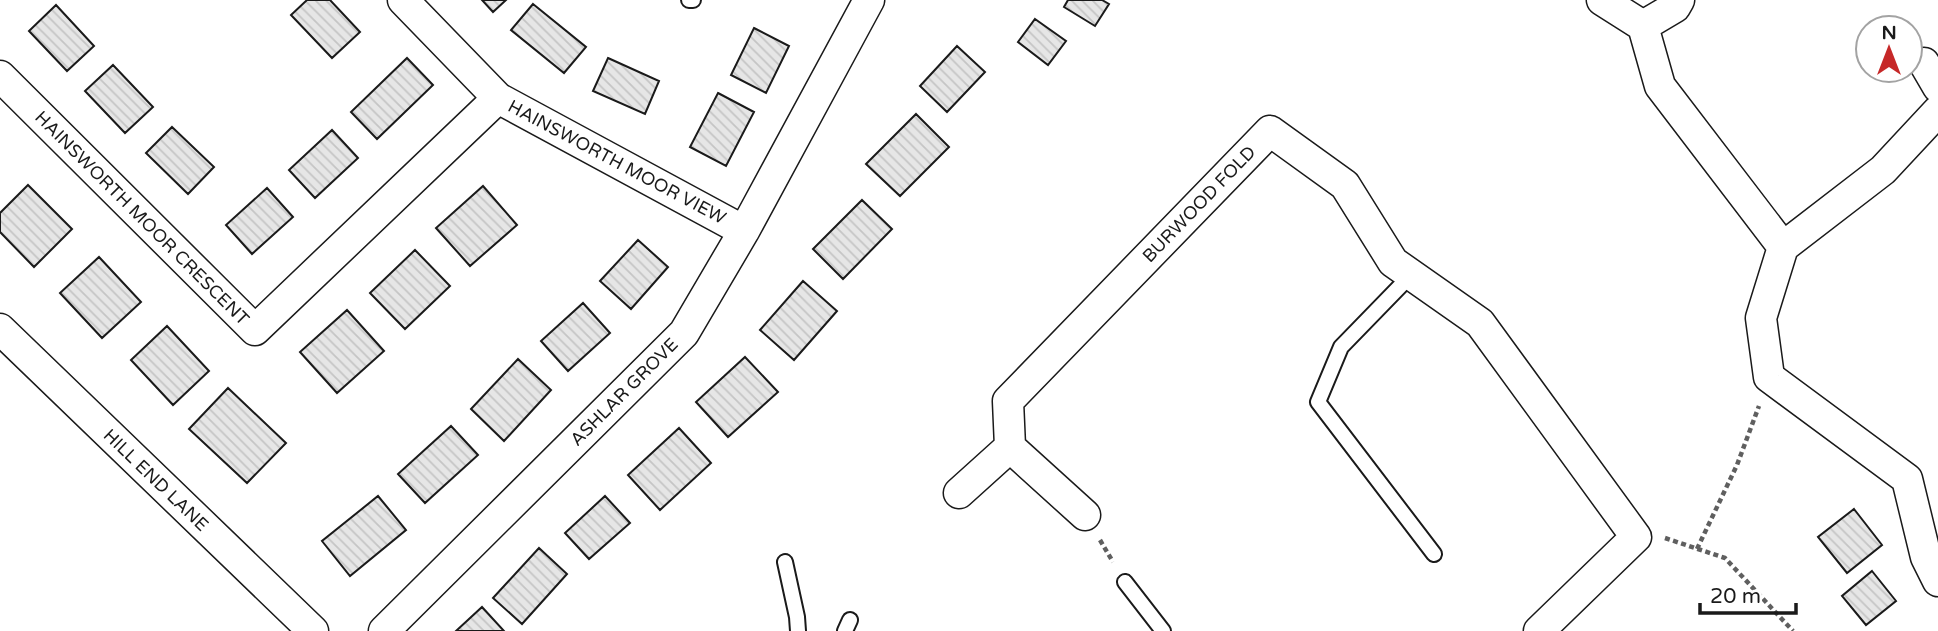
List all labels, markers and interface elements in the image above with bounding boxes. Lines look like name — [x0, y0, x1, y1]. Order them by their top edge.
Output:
north arrow — [1854, 14, 1924, 84]
text: N — [1881, 22, 1897, 44]
street label: HAINSWORTH MOOR VIEW — [504, 95, 730, 229]
street label: HAINSWORTH MOOR CRESCENT — [30, 106, 254, 330]
street label: BURWOOD FOLD — [1138, 141, 1260, 267]
street label: ASHLAR GROVE — [565, 333, 683, 451]
street label: HILL END LANE — [99, 424, 213, 536]
scale bar — [1700, 572, 1796, 616]
text: 20 m — [1710, 584, 1761, 609]

